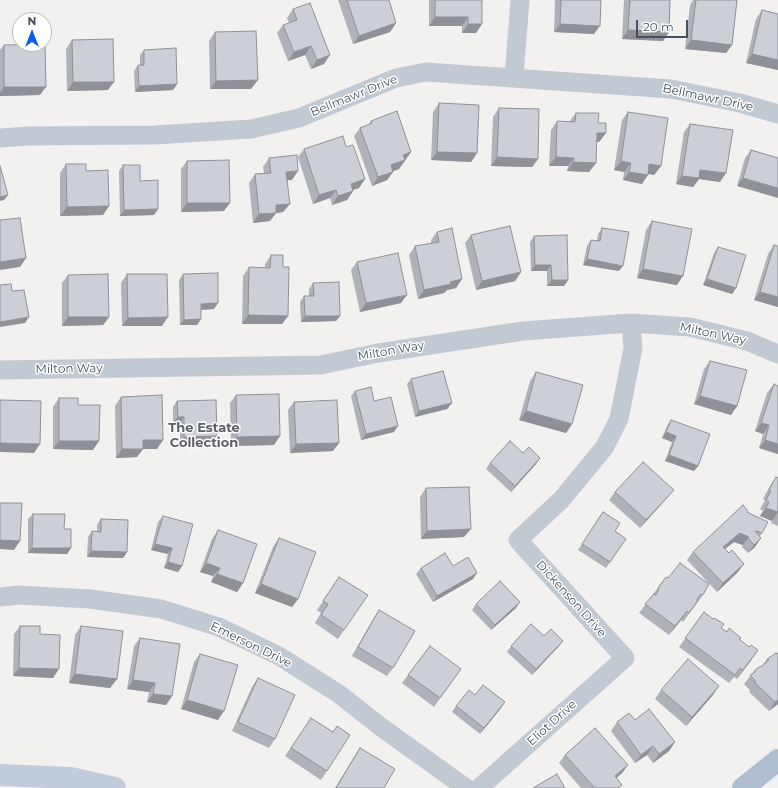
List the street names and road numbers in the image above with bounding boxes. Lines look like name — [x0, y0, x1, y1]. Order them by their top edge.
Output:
street label: Bellmawr Drive — [308, 72, 400, 120]
street label: Bellmawr Drive — [661, 81, 755, 115]
street label: Milton Way — [679, 320, 747, 348]
street label: Milton Way — [357, 338, 425, 364]
street label: Milton Way — [35, 361, 103, 377]
street label: Dickenson Drive — [533, 558, 609, 640]
street label: Emerson Drive — [208, 619, 294, 671]
street label: Eliot Drive — [524, 697, 580, 749]

